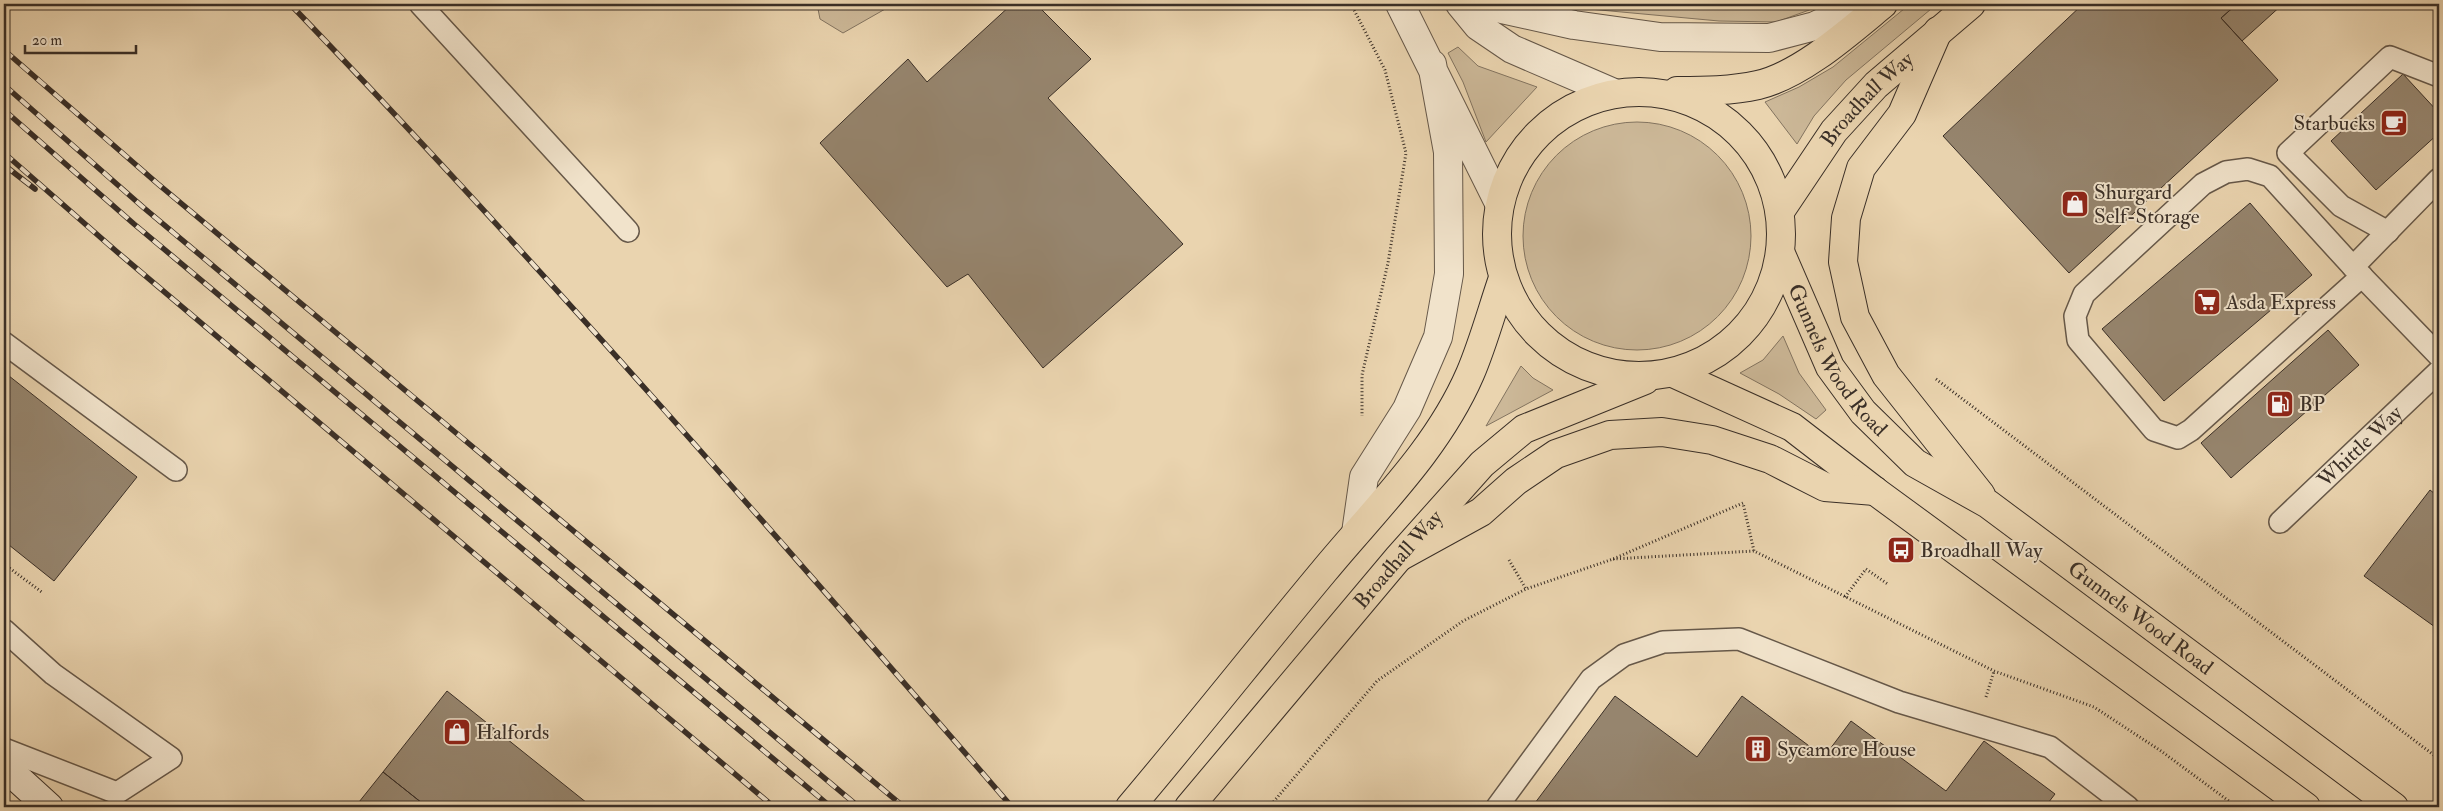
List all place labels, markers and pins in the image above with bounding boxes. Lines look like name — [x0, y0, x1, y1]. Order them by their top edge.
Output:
cafe icon: Starbucks — [2379, 108, 2409, 138]
place label: Starbucks — [2293, 110, 2375, 137]
place label: Shurgard Self-Storage — [2094, 179, 2200, 230]
shop icon: Shurgard Self-Storage — [2060, 189, 2090, 219]
supermarket icon: Asda Express — [2192, 287, 2222, 317]
place label: Asda Express — [2225, 289, 2336, 316]
fuel station icon: BP — [2265, 389, 2295, 419]
place label: BP — [2299, 391, 2325, 418]
bus stop icon: Broadhall Way — [1886, 535, 1916, 565]
place label: Broadhall Way — [1920, 537, 2043, 564]
shop icon: Halfords — [442, 717, 472, 747]
place label: Halfords — [476, 719, 549, 746]
building icon: Sycamore House — [1743, 734, 1773, 764]
place label: Sycamore House — [1777, 736, 1916, 763]

